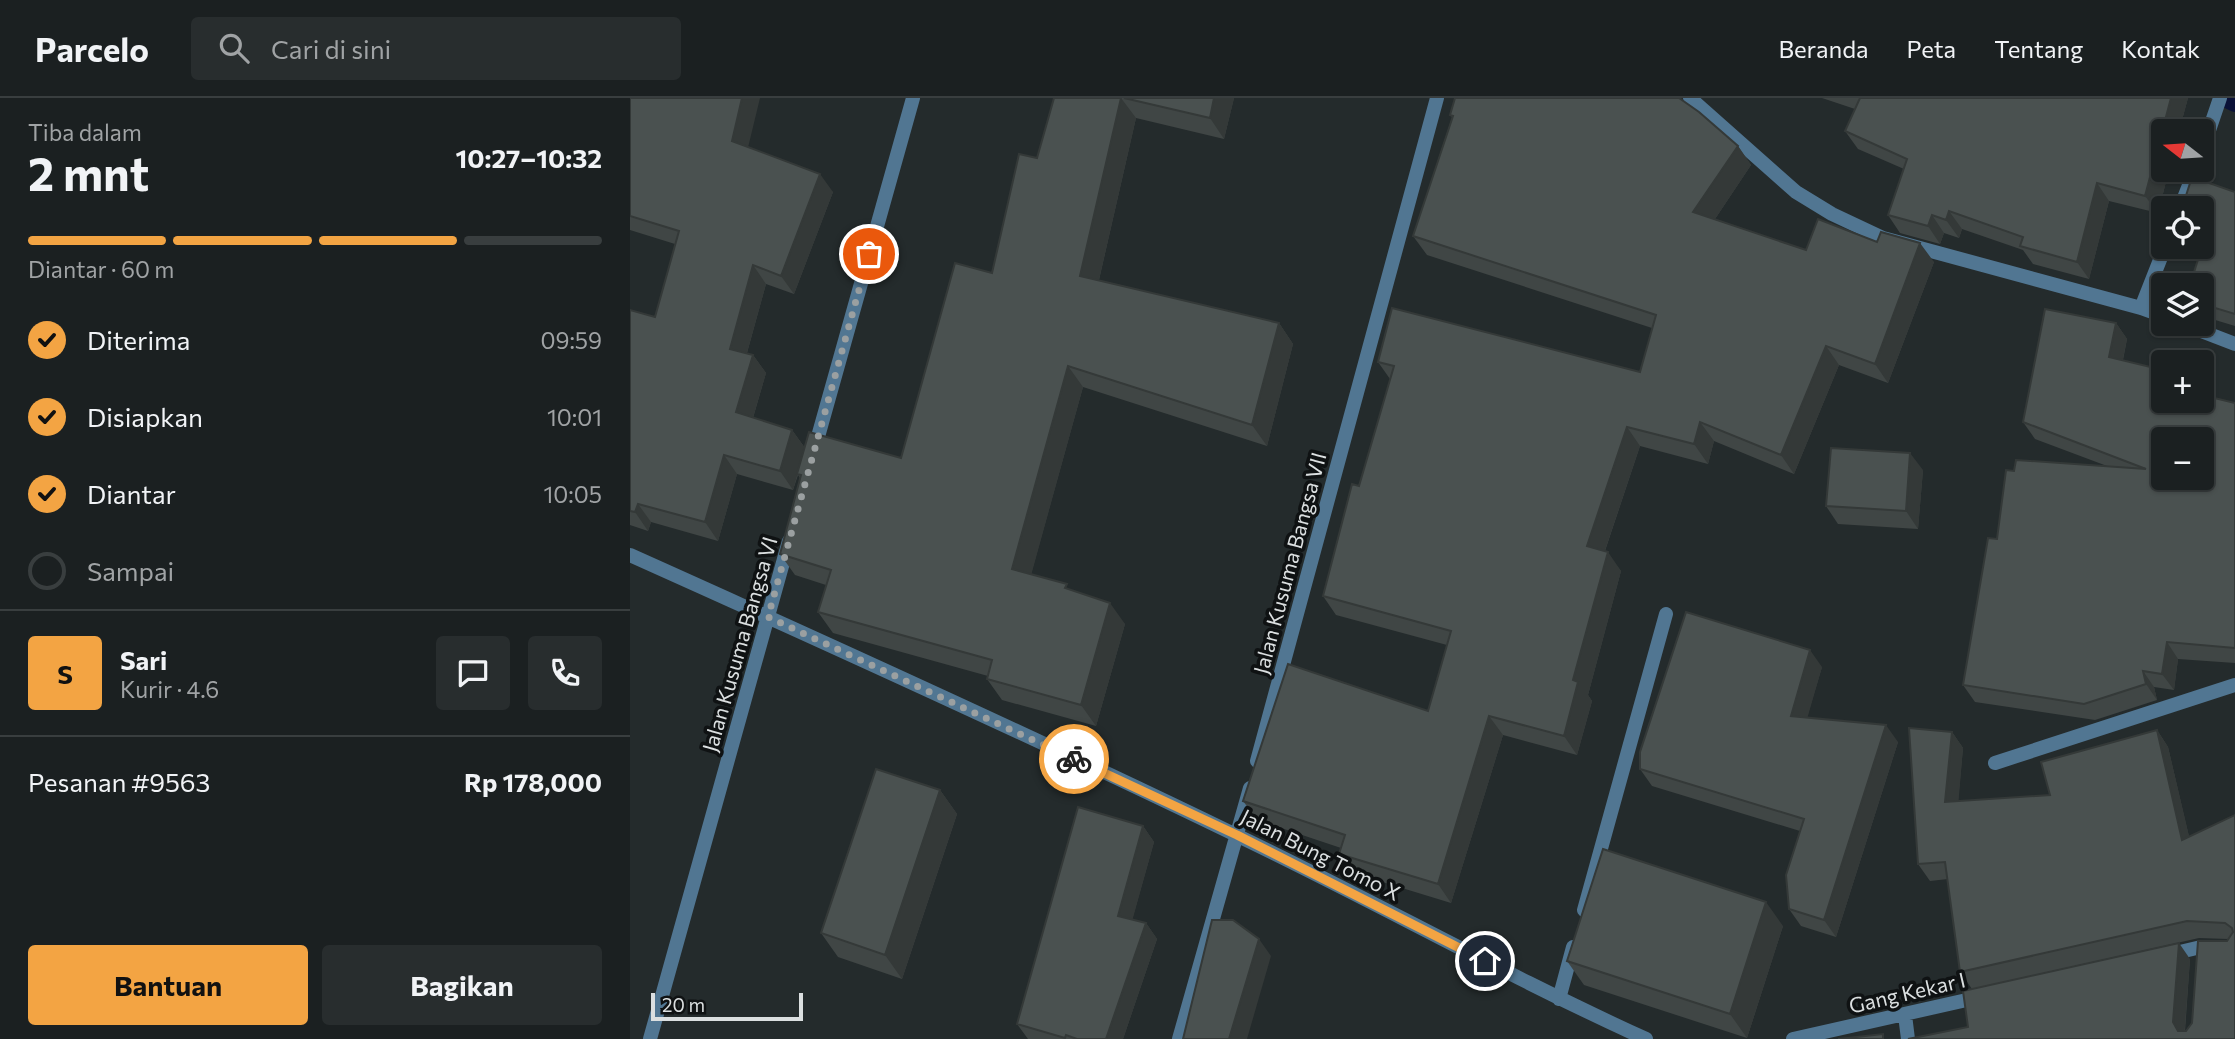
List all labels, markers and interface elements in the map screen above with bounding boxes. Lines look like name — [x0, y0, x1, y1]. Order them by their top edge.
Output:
search box — [191, 17, 681, 80]
text: Parcelo — [35, 28, 149, 69]
icon: search — [215, 29, 253, 67]
text: Cari di sini — [271, 33, 391, 64]
text: Beranda — [1778, 34, 1869, 63]
text: Peta — [1907, 34, 1956, 63]
text: Tentang — [1994, 34, 2083, 63]
text: Kontak — [2121, 34, 2200, 63]
text: Tiba dalam — [28, 118, 142, 146]
north arrow — [2151, 119, 2214, 182]
map controls — [2151, 119, 2214, 490]
text: 10:27–10:32 — [456, 142, 602, 173]
text: 2 mnt — [28, 144, 149, 200]
button: locate — [2151, 196, 2214, 259]
pin — [839, 224, 899, 284]
icon: bag — [850, 235, 888, 273]
text: Diantar · 60 m — [28, 255, 174, 283]
button: layers — [2151, 273, 2214, 336]
icon: check — [28, 321, 66, 359]
text: Diterima — [87, 324, 190, 355]
text: 09:59 — [540, 326, 602, 354]
button: + — [2151, 350, 2214, 413]
icon: check — [28, 398, 66, 436]
text: Disiapkan — [87, 401, 203, 432]
text: 10:01 — [547, 403, 602, 431]
button: − — [2151, 427, 2214, 490]
street label: Jalan Kusuma Bangsa VII — [1247, 450, 1331, 676]
icon: check — [28, 475, 66, 513]
text: Diantar — [87, 478, 176, 509]
text: 10:05 — [544, 480, 602, 508]
street label: Jalan Kusuma Bangsa VI — [696, 534, 782, 754]
text: Sampai — [87, 555, 174, 586]
button: chat — [436, 636, 510, 710]
button: phone — [528, 636, 602, 710]
text: Sari — [120, 644, 167, 675]
text: S — [57, 658, 73, 689]
text: Kurir · 4.6 — [120, 675, 219, 703]
courier — [1039, 724, 1109, 794]
icon: bike — [1055, 740, 1093, 778]
text: Pesanan #9563 — [28, 766, 210, 797]
text: Rp 178,000 — [464, 766, 602, 797]
street label: Jalan Bung Tomo X — [1237, 803, 1405, 905]
pin — [1455, 931, 1515, 991]
icon: home — [1466, 942, 1504, 980]
button: Bantuan — [28, 945, 308, 1025]
button: Bagikan — [322, 945, 602, 1025]
street label: Gang Kekar I — [1846, 966, 1968, 1018]
scale bar — [651, 990, 803, 1022]
text: 20 m — [662, 993, 705, 1016]

